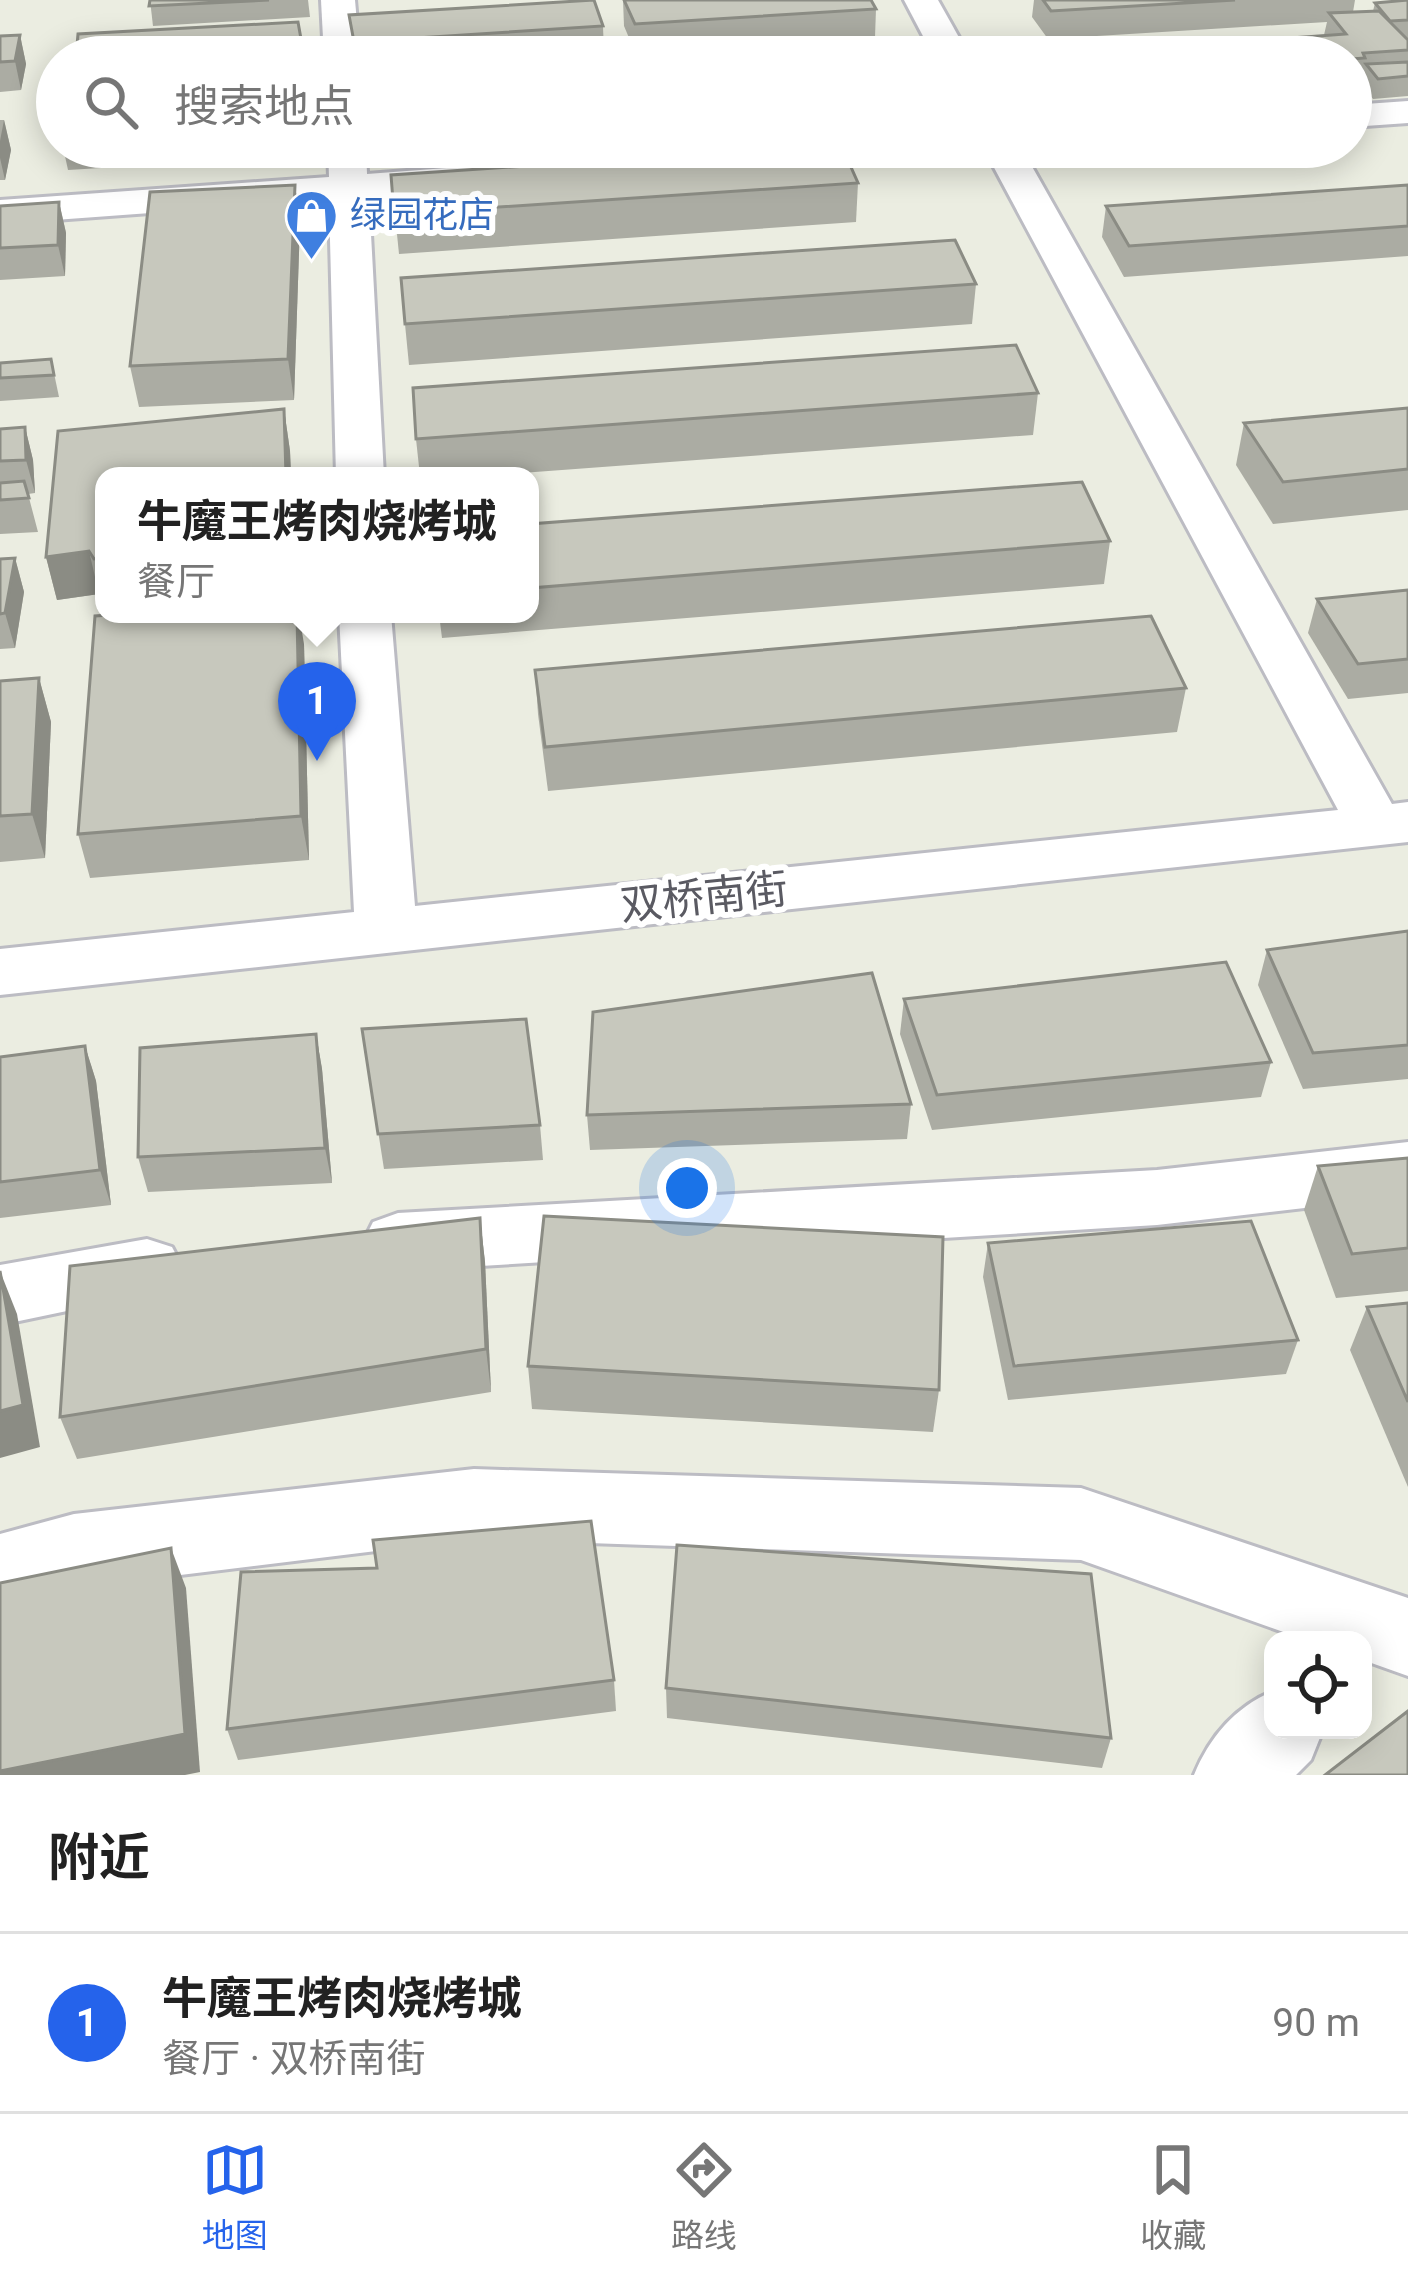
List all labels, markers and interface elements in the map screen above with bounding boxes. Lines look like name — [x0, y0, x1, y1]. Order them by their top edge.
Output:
search box — [36, 36, 1372, 168]
icon: search — [78, 69, 144, 135]
text: 搜索地点 — [174, 80, 354, 133]
shop icon: 绿园花店 — [283, 187, 339, 261]
place label: 绿园花店 — [350, 194, 494, 236]
popup — [95, 467, 539, 623]
text: 牛魔王烤肉烧烤城 — [137, 495, 497, 548]
text: 餐厅 — [137, 559, 215, 605]
pin: 1 — [278, 662, 356, 761]
street label: 双桥南街 — [618, 864, 790, 930]
your location — [657, 1158, 717, 1218]
map controls — [1264, 1631, 1372, 1739]
button: locate — [1264, 1631, 1372, 1739]
text: 附近 — [48, 1828, 150, 1887]
text: 牛魔王烤肉烧烤城 — [162, 1972, 522, 2025]
text: 1 — [76, 2000, 98, 2046]
text: 90 m — [1272, 2000, 1360, 2046]
text: 餐厅 · 双桥南街 — [162, 2036, 426, 2082]
tab: 地图 — [202, 2137, 268, 2257]
tab: 路线 — [671, 2137, 737, 2257]
tab: 收藏 — [1140, 2137, 1206, 2257]

